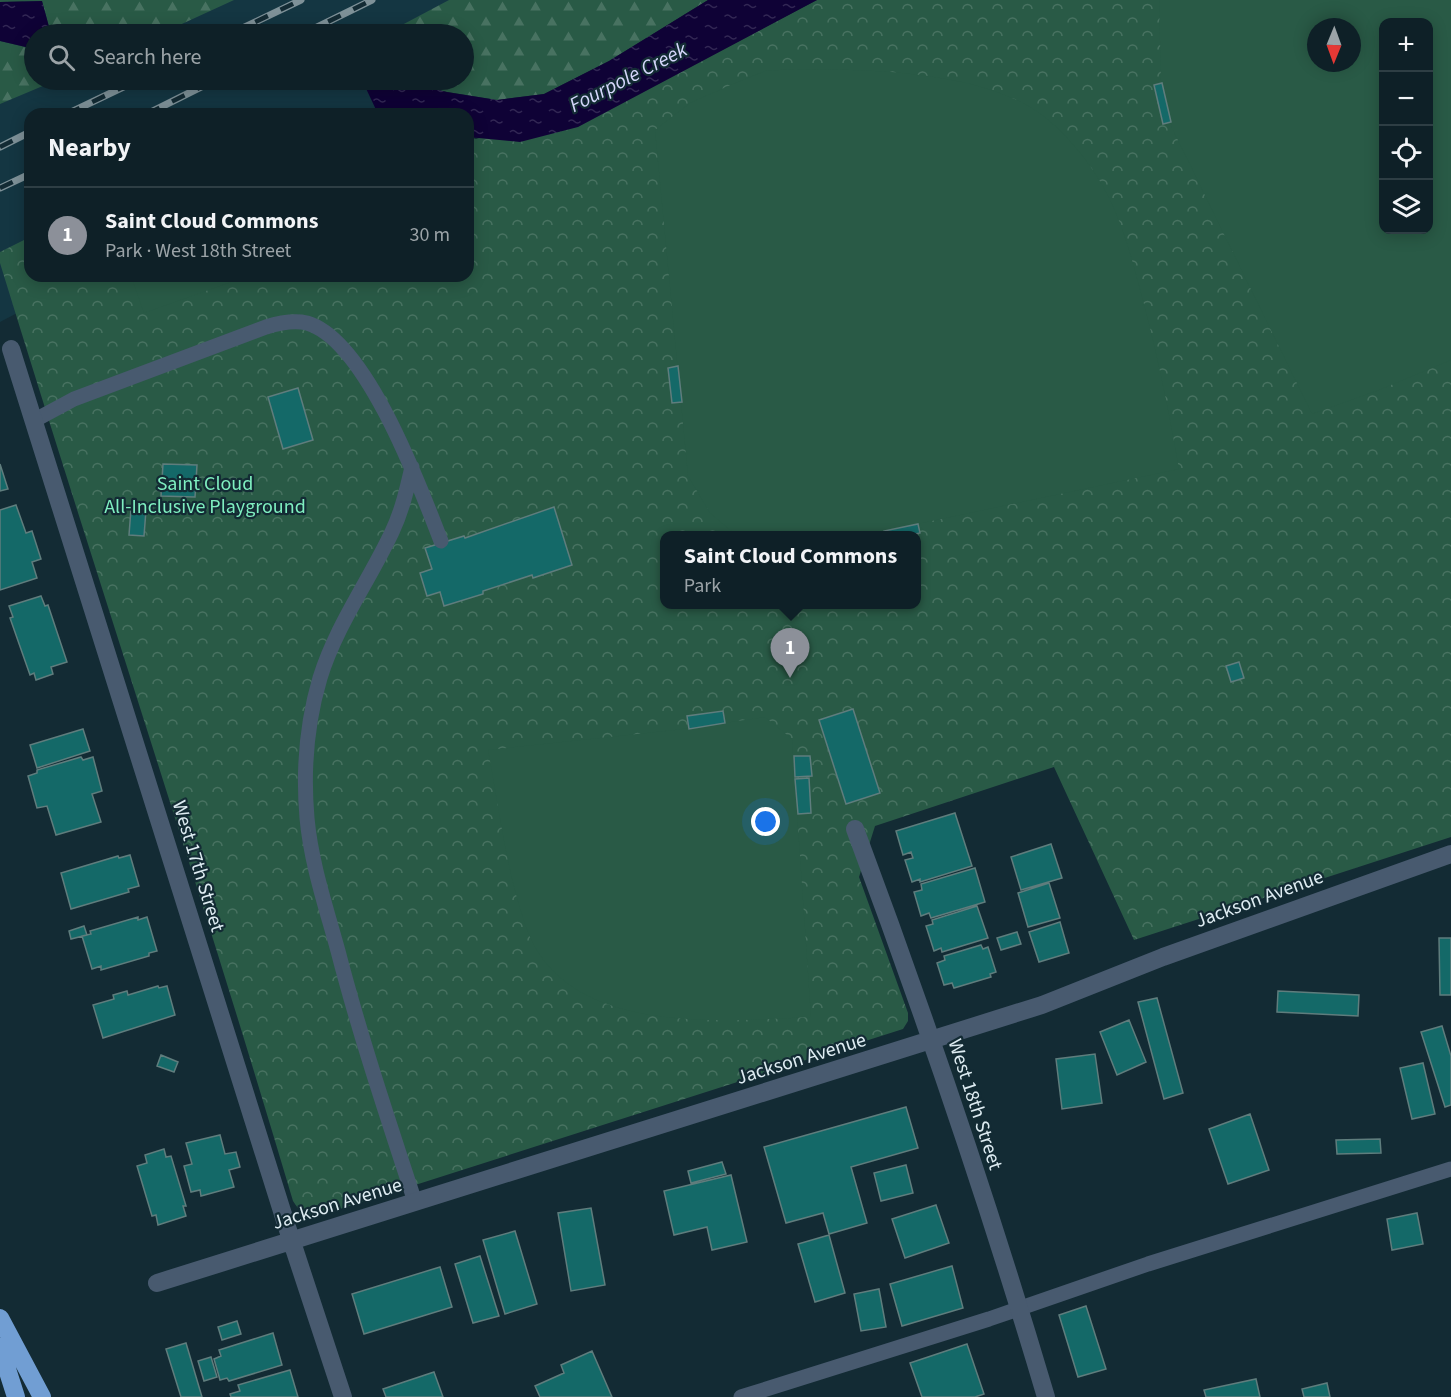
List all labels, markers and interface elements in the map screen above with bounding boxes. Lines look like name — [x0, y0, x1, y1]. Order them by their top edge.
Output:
north arrow — [1307, 18, 1361, 72]
map controls — [1379, 18, 1433, 234]
button: + — [1379, 18, 1433, 72]
search box — [24, 24, 474, 90]
water label: Fourpole Creek — [564, 34, 693, 120]
icon: search — [45, 41, 78, 74]
text: Search here — [93, 41, 201, 73]
button: − — [1379, 72, 1433, 126]
button: locate — [1379, 126, 1433, 180]
text: Nearby — [48, 129, 131, 166]
button: layers — [1379, 180, 1433, 234]
text: Saint Cloud Commons — [105, 205, 318, 237]
text: 1 — [62, 221, 73, 249]
text: 30 m — [410, 221, 450, 249]
text: Park · West 18th Street — [105, 237, 291, 265]
park label: Saint Cloud All-Inclusive Playground — [104, 470, 306, 521]
popup — [660, 531, 921, 609]
text: Saint Cloud Commons — [684, 540, 897, 572]
text: Park — [684, 572, 721, 600]
pin: 1 — [770, 628, 810, 678]
street label: West 17th Street — [165, 797, 231, 936]
your location — [751, 807, 780, 836]
street label: Jackson Avenue — [1191, 863, 1327, 935]
street label: Jackson Avenue — [733, 1026, 870, 1092]
street label: West 18th Street — [941, 1035, 1009, 1174]
street label: Jackson Avenue — [269, 1171, 406, 1237]

